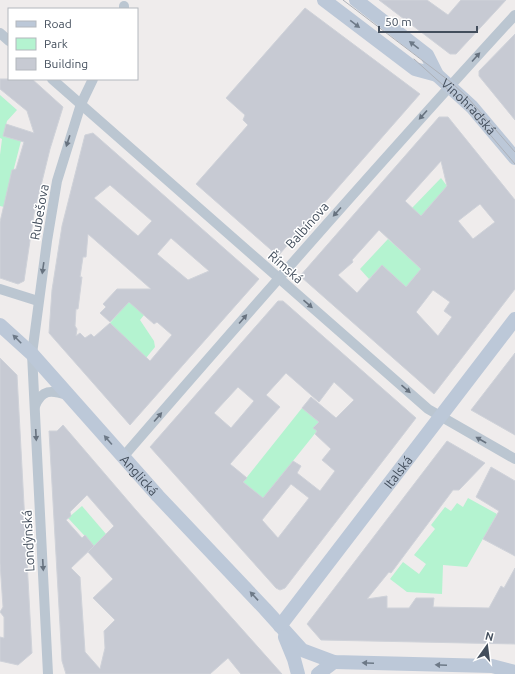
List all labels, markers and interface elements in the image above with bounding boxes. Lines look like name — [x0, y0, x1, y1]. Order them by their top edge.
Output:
legend — [8, 8, 138, 80]
scale bar — [379, 8, 477, 34]
text: 50 m — [385, 15, 412, 28]
text: Road — [44, 17, 72, 30]
one-way arrow — [349, 19, 360, 28]
text: Park — [44, 37, 68, 50]
one-way arrow — [409, 41, 420, 49]
one-way arrow — [471, 53, 480, 62]
text: Building — [44, 57, 88, 70]
street label: Vinohradská — [439, 76, 499, 137]
one-way arrow — [419, 110, 428, 120]
one-way arrow — [65, 135, 71, 147]
street label: Rubešova — [27, 183, 51, 241]
street label: Balbínova — [283, 199, 331, 251]
one-way arrow — [332, 207, 341, 217]
street label: Římská — [266, 248, 306, 286]
one-way arrow — [40, 262, 46, 274]
one-way arrow — [303, 299, 313, 308]
one-way arrow — [238, 314, 247, 323]
one-way arrow — [12, 334, 22, 344]
one-way arrow — [400, 385, 411, 394]
one-way arrow — [153, 412, 162, 422]
one-way arrow — [33, 429, 40, 441]
one-way arrow — [104, 434, 113, 445]
one-way arrow — [475, 436, 487, 443]
street label: Anglická — [118, 452, 161, 498]
street label: Italská — [381, 453, 415, 491]
street label: Londýnská — [19, 510, 37, 572]
one-way arrow — [39, 559, 46, 571]
one-way arrow — [250, 592, 259, 601]
north arrow — [467, 626, 507, 666]
text: N — [484, 629, 495, 643]
one-way arrow — [361, 660, 374, 666]
one-way arrow — [435, 662, 447, 669]

